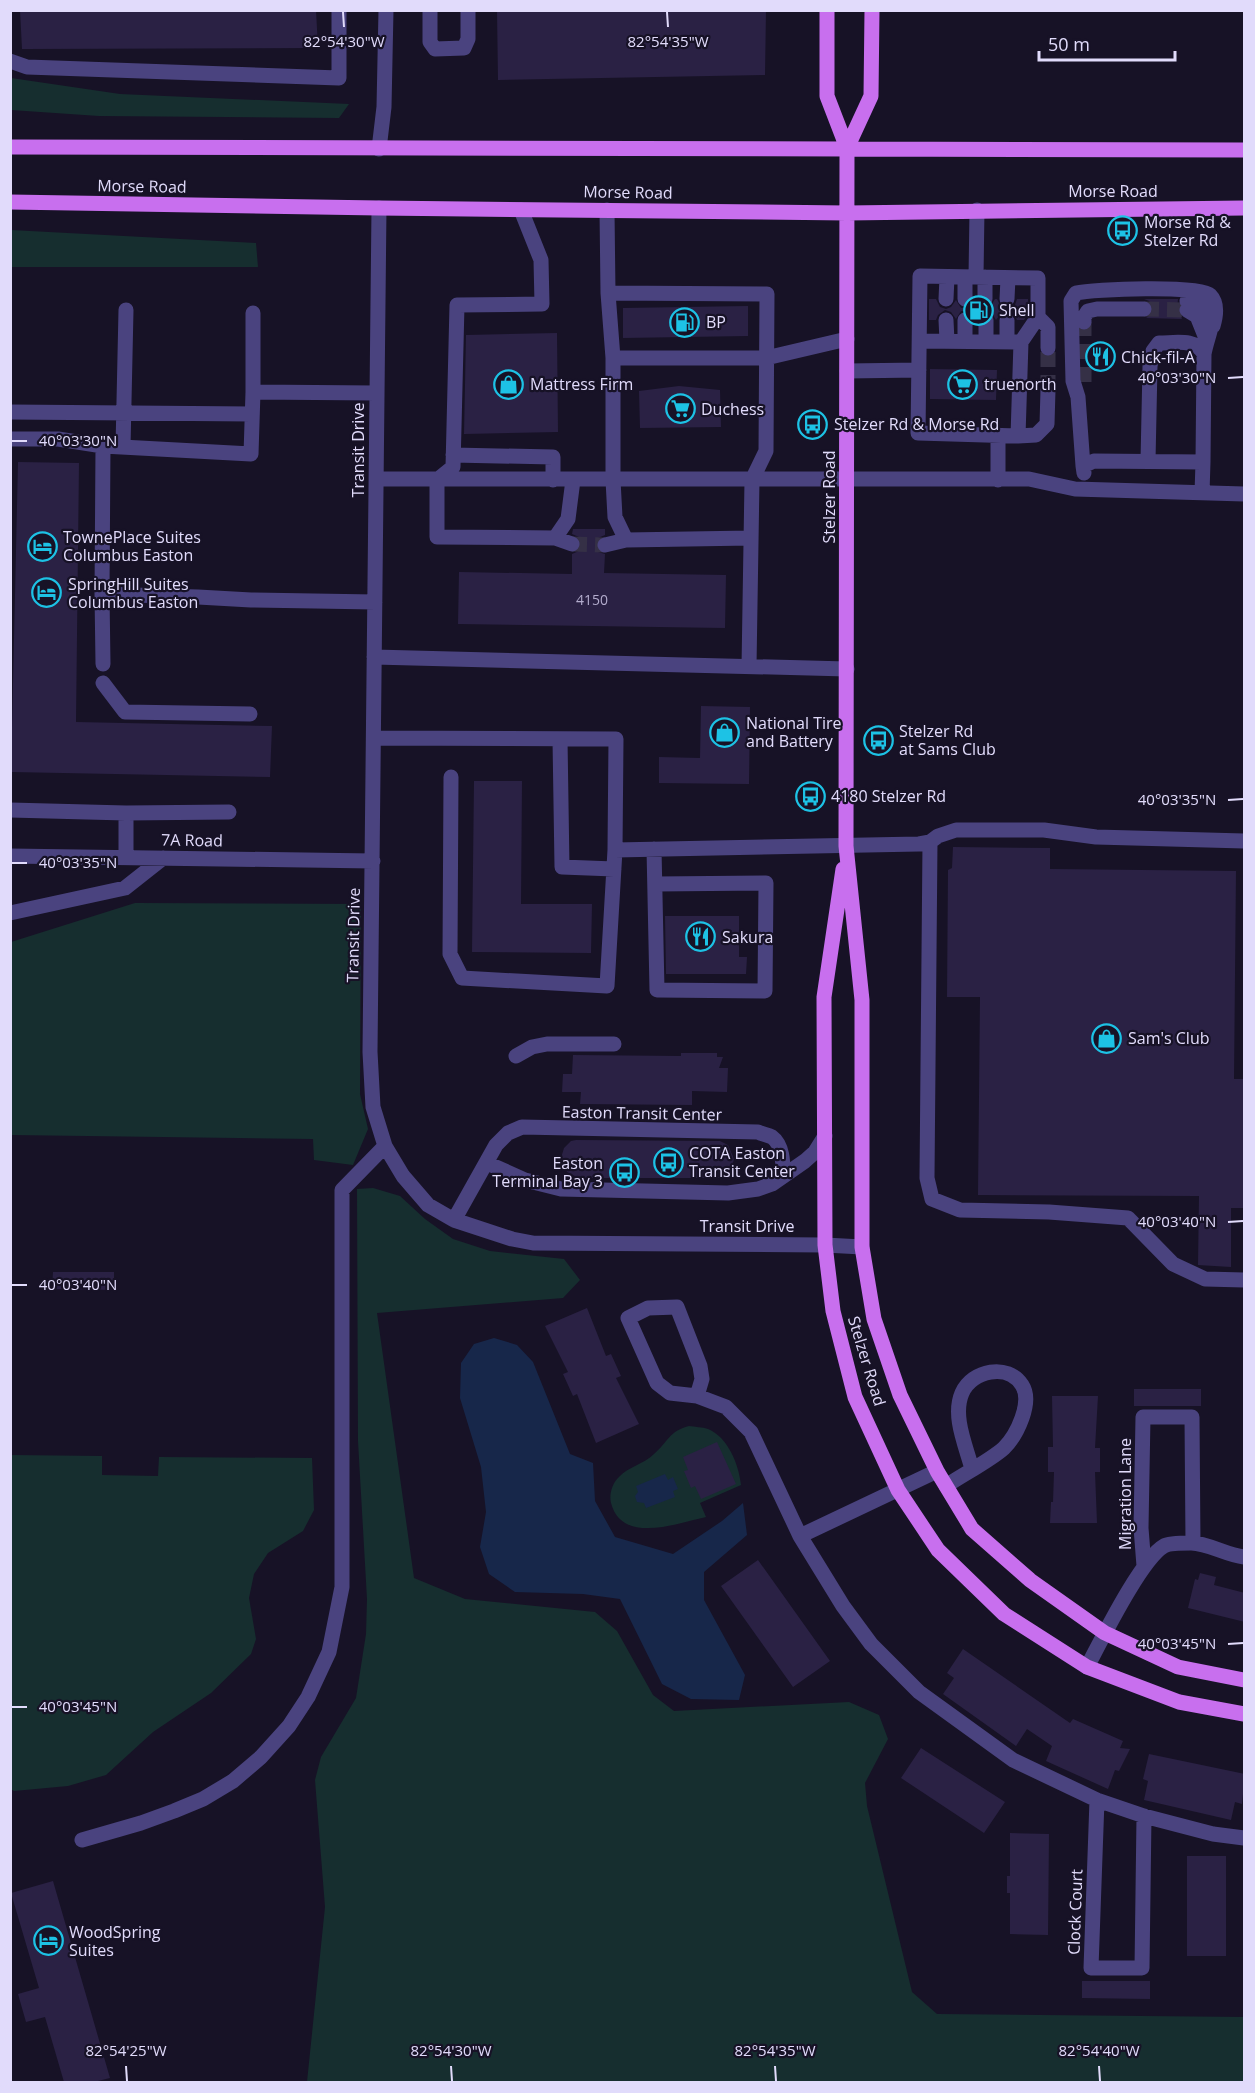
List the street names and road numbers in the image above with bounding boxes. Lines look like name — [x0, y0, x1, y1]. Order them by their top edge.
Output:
street label: Morse Road — [97, 174, 187, 198]
street label: Morse Road — [583, 180, 673, 204]
street label: Morse Road — [1068, 180, 1158, 202]
street label: Transit Drive — [347, 403, 369, 497]
street label: Stelzer Road — [818, 451, 840, 543]
street label: 7A Road — [161, 828, 223, 852]
street label: Transit Drive — [341, 887, 365, 983]
street label: Easton Transit Center — [562, 1101, 723, 1125]
street label: Transit Drive — [700, 1215, 794, 1237]
street label: Stelzer Road — [843, 1313, 891, 1409]
street label: Migration Lane — [1114, 1438, 1136, 1550]
street label: Clock Court — [1063, 1868, 1087, 1955]

